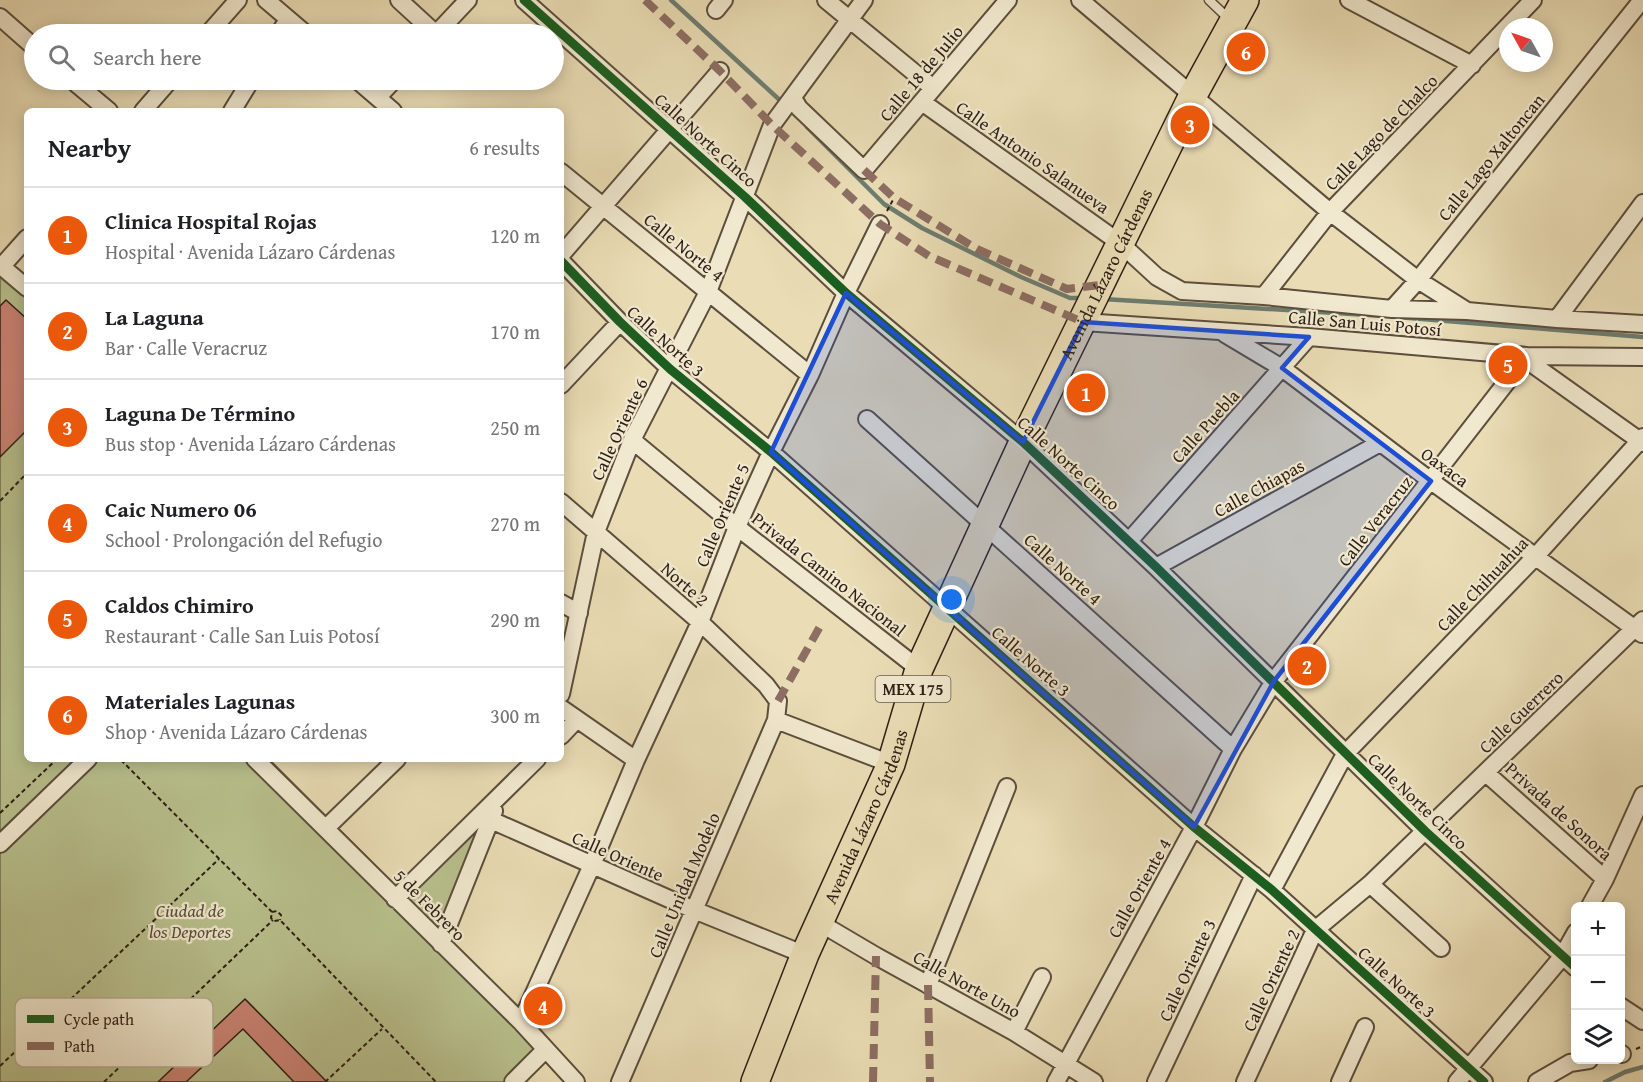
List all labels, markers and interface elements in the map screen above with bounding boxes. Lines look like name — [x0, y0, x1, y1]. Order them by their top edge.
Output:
north arrow — [1499, 18, 1553, 72]
street label: Calle 18 de Julio — [872, 19, 970, 127]
search box — [24, 24, 564, 90]
pin: 6 — [1226, 29, 1266, 74]
icon: search — [45, 41, 78, 74]
text: Search here — [93, 41, 202, 73]
street label: Calle Lago de Chalco — [1318, 68, 1444, 196]
street label: Calle Norte Cinco — [649, 86, 763, 194]
street label: Calle Lago Xaltoncan — [1431, 87, 1551, 227]
street label: Calle Antonio Salanueva — [951, 94, 1116, 221]
pin: 3 — [1170, 102, 1210, 148]
text: Nearby — [48, 128, 131, 167]
text: 6 results — [469, 133, 540, 162]
street label: Avenida Lázaro Cárdenas — [1052, 184, 1159, 364]
text: Clinica Hospital Rojas — [105, 205, 317, 237]
street label: Calle Norte 4 — [638, 206, 730, 288]
text: 1 — [62, 221, 73, 250]
text: 120 m — [490, 221, 540, 250]
text: Hospital · Avenida Lázaro Cárdenas — [105, 237, 395, 266]
street label: Calle Norte 3 — [621, 299, 711, 383]
text: La Laguna — [105, 301, 204, 333]
street label: Calle San Luis Potosí — [1287, 303, 1444, 343]
text: 2 — [62, 317, 73, 346]
text: 170 m — [490, 317, 540, 346]
text: Bar · Calle Veracruz — [105, 333, 267, 362]
pin: 5 — [1488, 342, 1528, 388]
pin: 1 — [1066, 370, 1106, 416]
street label: Calle Oriente 6 — [583, 373, 655, 485]
street label: Calle Puebla — [1164, 383, 1246, 469]
text: Laguna De Término — [105, 397, 295, 429]
street label: Calle Norte Cinco — [1012, 409, 1126, 517]
text: 3 — [62, 413, 73, 442]
text: 250 m — [490, 413, 540, 442]
text: Bus stop · Avenida Lázaro Cárdenas — [105, 429, 396, 458]
street label: Oaxaca — [1415, 440, 1475, 494]
street label: Calle Chiapas — [1209, 452, 1309, 524]
street label: Calle Oriente 5 — [688, 459, 756, 571]
street label: Calle Veracruz — [1331, 470, 1419, 572]
text: Caic Numero 06 — [105, 493, 257, 525]
street label: Privada Camino Nacional — [746, 505, 912, 643]
text: 4 — [62, 509, 73, 538]
text: 270 m — [490, 509, 540, 538]
text: School · Prolongación del Refugio — [105, 525, 382, 554]
street label: Calle Norte 4 — [1018, 527, 1108, 611]
street label: Calle Chihuahua — [1430, 530, 1535, 637]
street label: Norte 2 — [655, 556, 715, 612]
your location — [937, 585, 966, 614]
text: Caldos Chimiro — [105, 589, 254, 621]
text: 5 — [62, 605, 73, 634]
text: 290 m — [490, 605, 540, 634]
street label: Calle Norte 3 — [986, 619, 1076, 703]
text: Restaurant · Calle San Luis Potosí — [105, 621, 380, 650]
pin: 2 — [1288, 644, 1326, 688]
street label: Calle Guerrero — [1472, 664, 1570, 760]
road number: MEX 175 — [876, 676, 950, 702]
text: Materiales Lagunas — [105, 685, 295, 717]
text: 6 — [62, 701, 73, 730]
text: 300 m — [490, 701, 540, 730]
text: Shop · Avenida Lázaro Cárdenas — [105, 717, 368, 746]
street label: Avenida Lázaro Cárdenas — [816, 726, 914, 908]
street label: Calle Norte Cinco — [1362, 746, 1474, 856]
street label: Privada de Sonora — [1499, 755, 1619, 867]
street label: Calle Unidad Modelo — [641, 808, 727, 962]
street label: Calle Oriente — [568, 824, 668, 888]
street label: Calle Oriente 4 — [1100, 833, 1178, 943]
street label: 5 de Febrero — [388, 863, 472, 947]
park label: Ciudad de los Deportes — [149, 897, 232, 945]
map controls — [1571, 902, 1625, 1064]
button: + — [1571, 902, 1625, 956]
street label: Calle Oriente 3 — [1151, 914, 1223, 1026]
street label: Calle Oriente 2 — [1235, 924, 1307, 1036]
street label: Calle Norte 3 — [1352, 940, 1442, 1024]
street label: Calle Norte Uno — [908, 943, 1026, 1025]
button: − — [1571, 956, 1625, 1010]
pin: 4 — [524, 984, 562, 1028]
legend — [15, 998, 213, 1067]
text: Cycle path — [64, 1007, 134, 1031]
button: layers — [1571, 1010, 1625, 1064]
text: Path — [64, 1034, 95, 1058]

